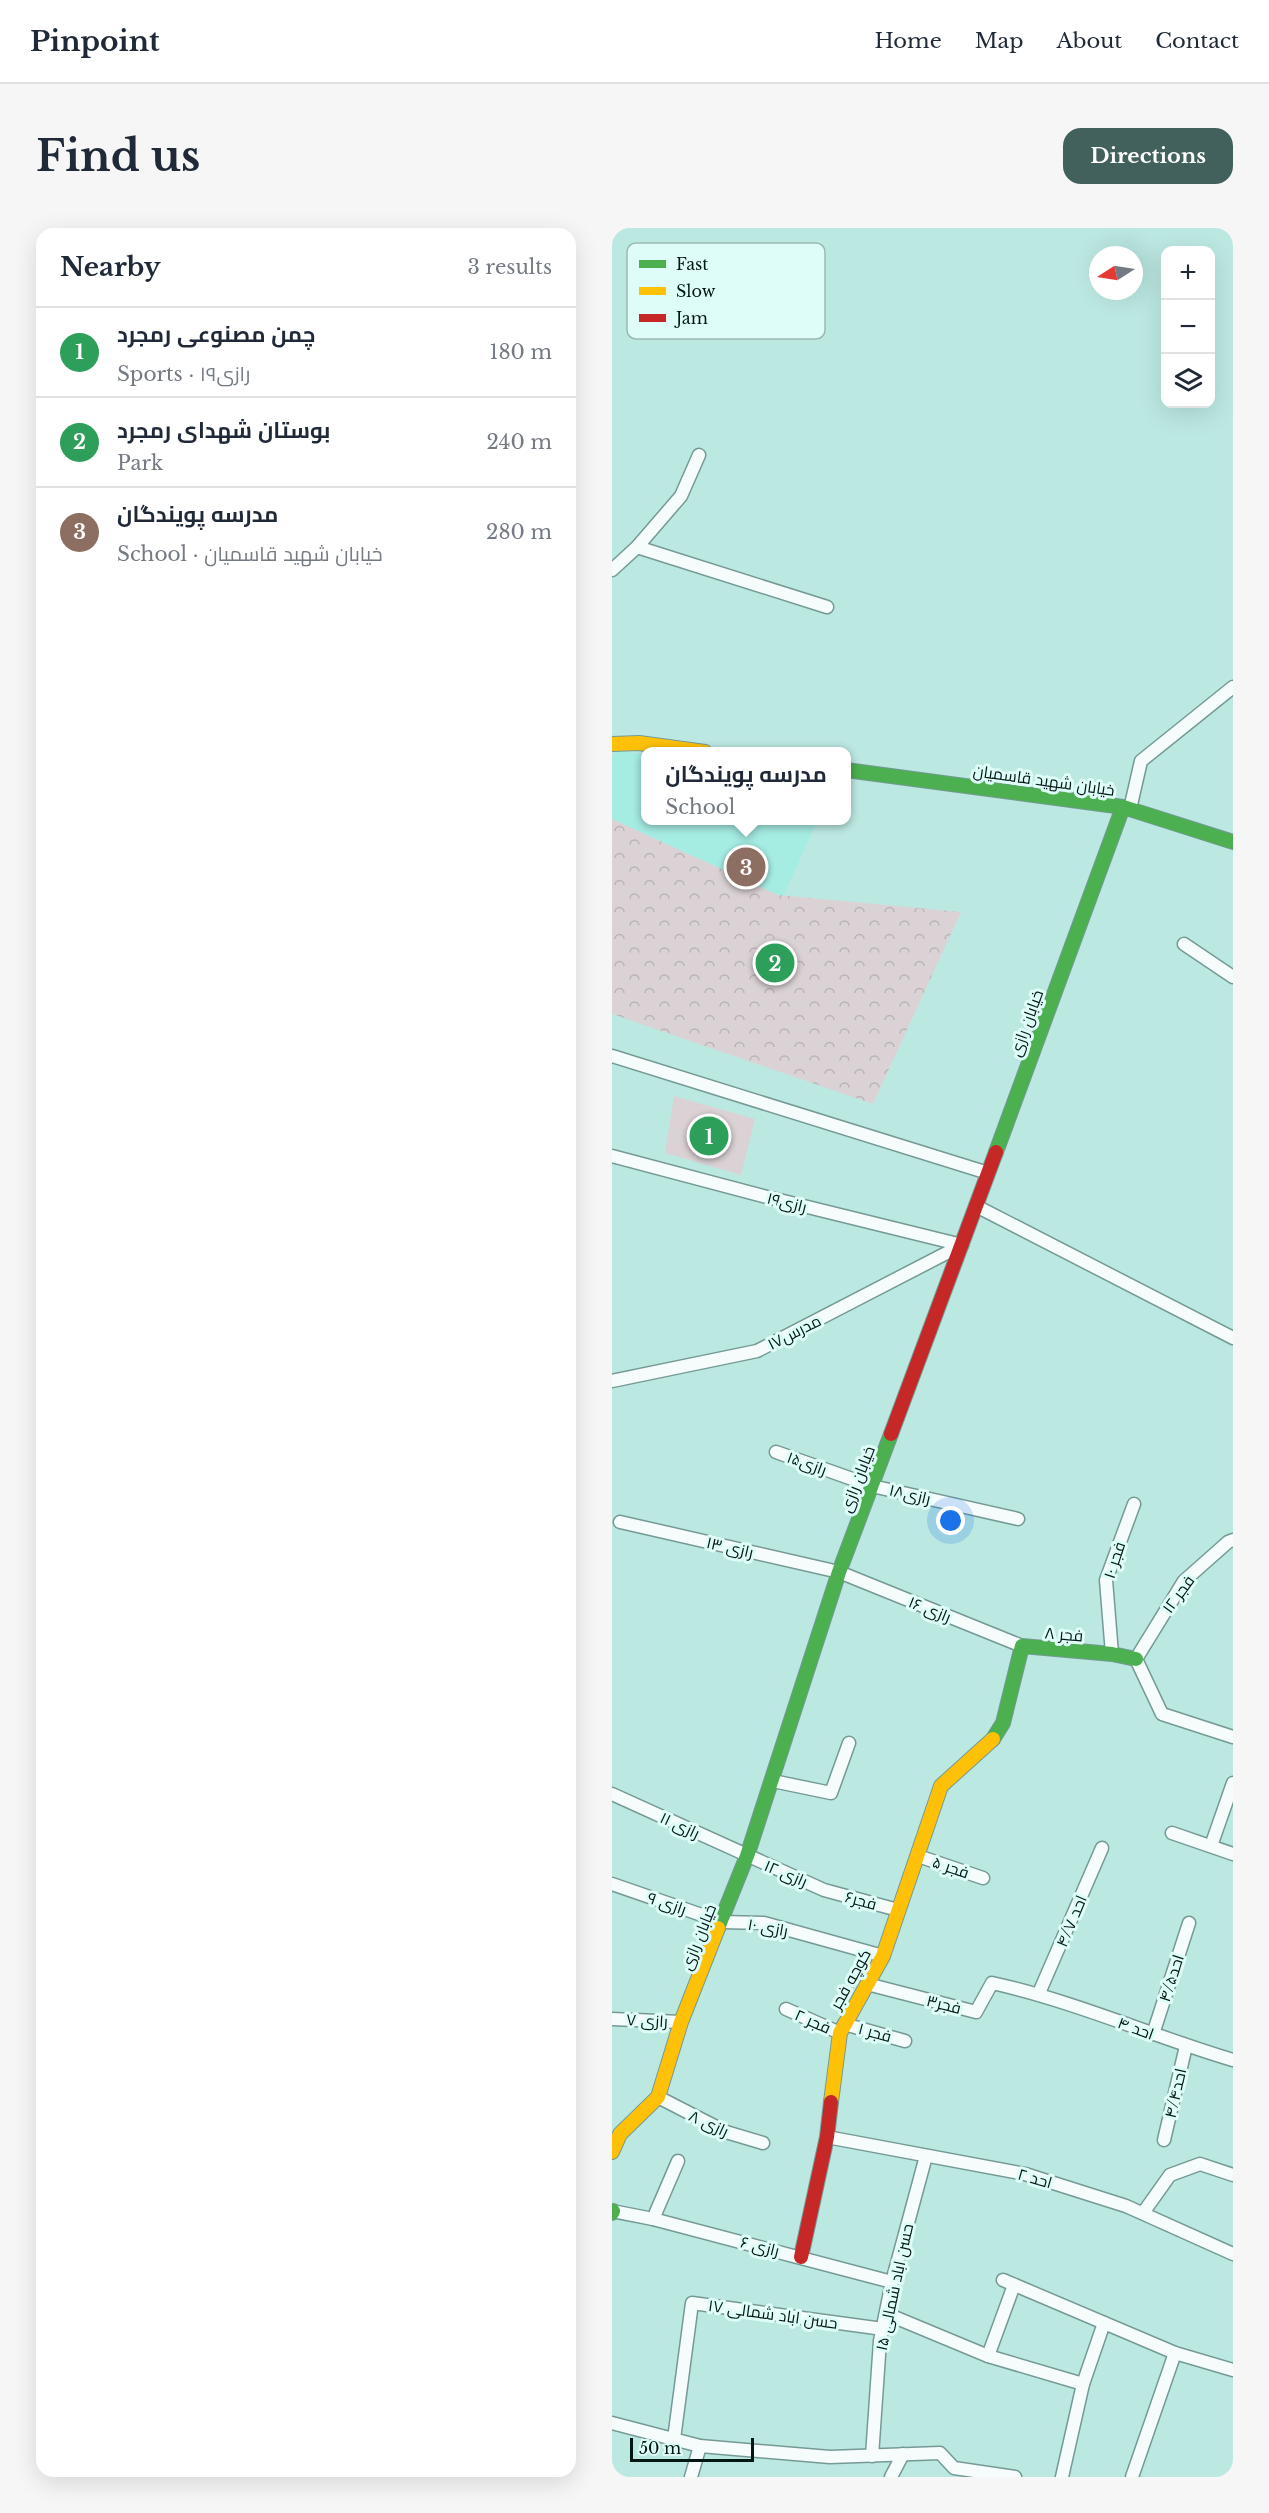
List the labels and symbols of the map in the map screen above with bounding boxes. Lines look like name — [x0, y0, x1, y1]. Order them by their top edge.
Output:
legend — [627, 243, 825, 339]
north arrow — [1089, 246, 1143, 300]
text: Fast — [676, 254, 708, 274]
text: Slow — [676, 281, 716, 301]
text: Jam — [674, 308, 708, 328]
street label: خیابان شهید قاسمیان — [972, 760, 1116, 801]
pin: 3 — [726, 844, 766, 890]
pin: 2 — [756, 940, 794, 986]
street label: خیابان رازی — [1005, 987, 1048, 1059]
pin: 1 — [690, 1114, 728, 1158]
street label: رازی۱۹ — [765, 1187, 809, 1218]
street label: مدرس۱۷ — [764, 1310, 825, 1355]
street label: خیابان رازی — [835, 1443, 880, 1515]
street label: رازی۱۵ — [784, 1447, 830, 1480]
street label: رازی۱۸ — [887, 1480, 933, 1509]
your location — [936, 1506, 965, 1535]
street label: رازی ۱۳ — [704, 1532, 755, 1563]
street label: فجر ۱۰ — [1099, 1539, 1129, 1581]
street label: فجر ۱۲ — [1158, 1571, 1198, 1617]
street label: رازی ۱۶ — [905, 1591, 954, 1627]
street label: فجر ۸ — [1044, 1622, 1084, 1646]
street label: رازی ۱۱ — [657, 1807, 703, 1844]
street label: فجر ۵ — [930, 1851, 972, 1883]
street label: رازی ۱۲ — [761, 1855, 811, 1892]
street label: فجر۶ — [843, 1886, 879, 1914]
street label: رازی ۹ — [645, 1887, 689, 1920]
street label: احد ۴/۷ — [1051, 1892, 1091, 1950]
street label: خیابان رازی — [676, 1901, 721, 1973]
street label: رازی ۱۰ — [746, 1914, 790, 1941]
street label: کوچه فجر — [825, 1945, 877, 2015]
street label: احد۴/۵ — [1154, 1952, 1188, 2004]
street label: فجر۳ — [925, 1990, 963, 2018]
street label: فجر ۲ — [792, 2004, 834, 2038]
street label: رازی ۷ — [626, 2009, 668, 2032]
street label: احد ۴ — [1115, 2012, 1157, 2044]
street label: فجر ۱ — [856, 2018, 894, 2046]
street label: احد۴/۴ — [1160, 2066, 1190, 2120]
street label: رازی ۸ — [685, 2105, 732, 2142]
street label: احد ۲ — [1016, 2164, 1054, 2192]
street label: حسن اباد شمالی ۱۵ — [871, 2222, 918, 2353]
street label: رازی ۶ — [738, 2232, 781, 2261]
street label: حسن اباد شمالی ۱۷ — [707, 2295, 839, 2334]
scale bar — [630, 2435, 754, 2462]

